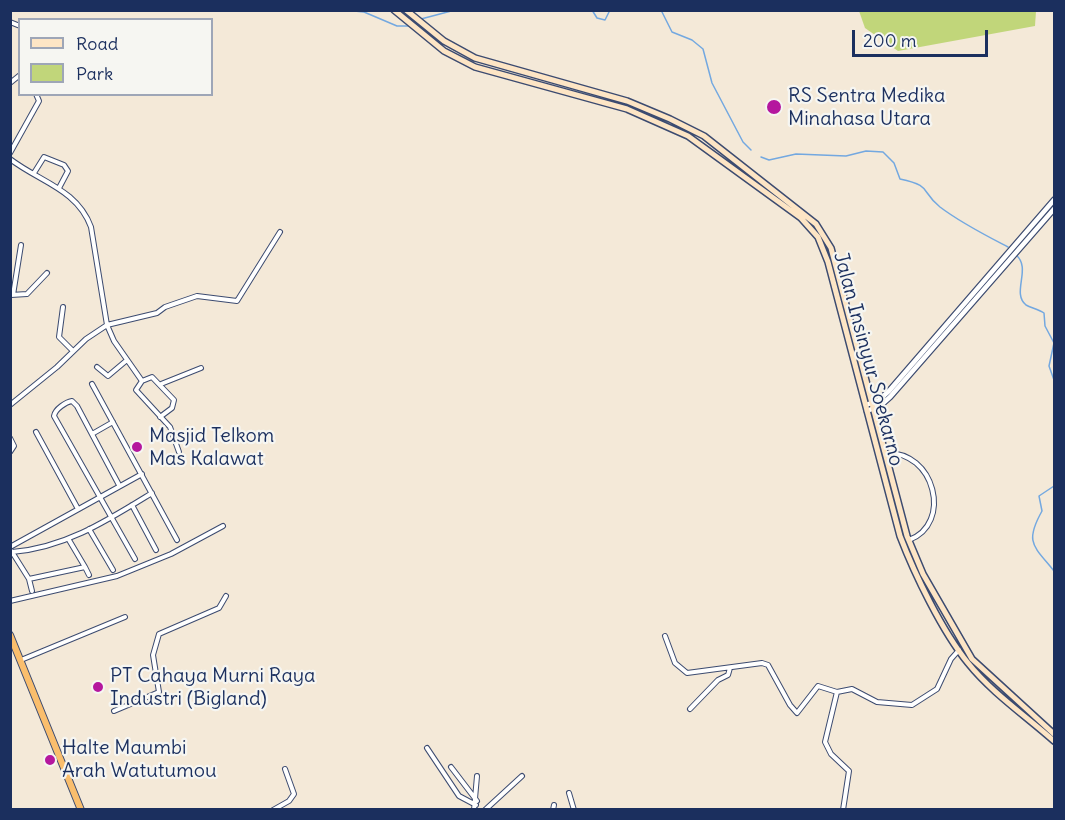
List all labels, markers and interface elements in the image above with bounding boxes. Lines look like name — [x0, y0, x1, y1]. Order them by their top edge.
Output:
legend — [18, 18, 213, 96]
scale bar — [855, 18, 992, 56]
text: 200 m — [863, 29, 917, 52]
text: Road — [76, 32, 118, 55]
text: Park — [76, 62, 113, 85]
place label: RS Sentra Medika Minahasa Utara — [788, 84, 945, 131]
marker: RS Sentra Medika Minahasa Utara — [765, 98, 783, 116]
street label: Jalan Insinyur Soekarno — [828, 249, 908, 469]
place label: Masjid Telkom Mas Kalawat — [149, 424, 274, 471]
marker: Masjid Telkom Mas Kalawat — [130, 440, 144, 454]
place label: PT Cahaya Murni Raya Industri (Bigland) — [110, 664, 316, 711]
marker: PT Cahaya Murni Raya Industri (Bigland) — [91, 680, 105, 694]
place label: Halte Maumbi Arah Watutumou — [62, 736, 217, 783]
marker: Halte Maumbi Arah Watutumou — [43, 753, 57, 767]

